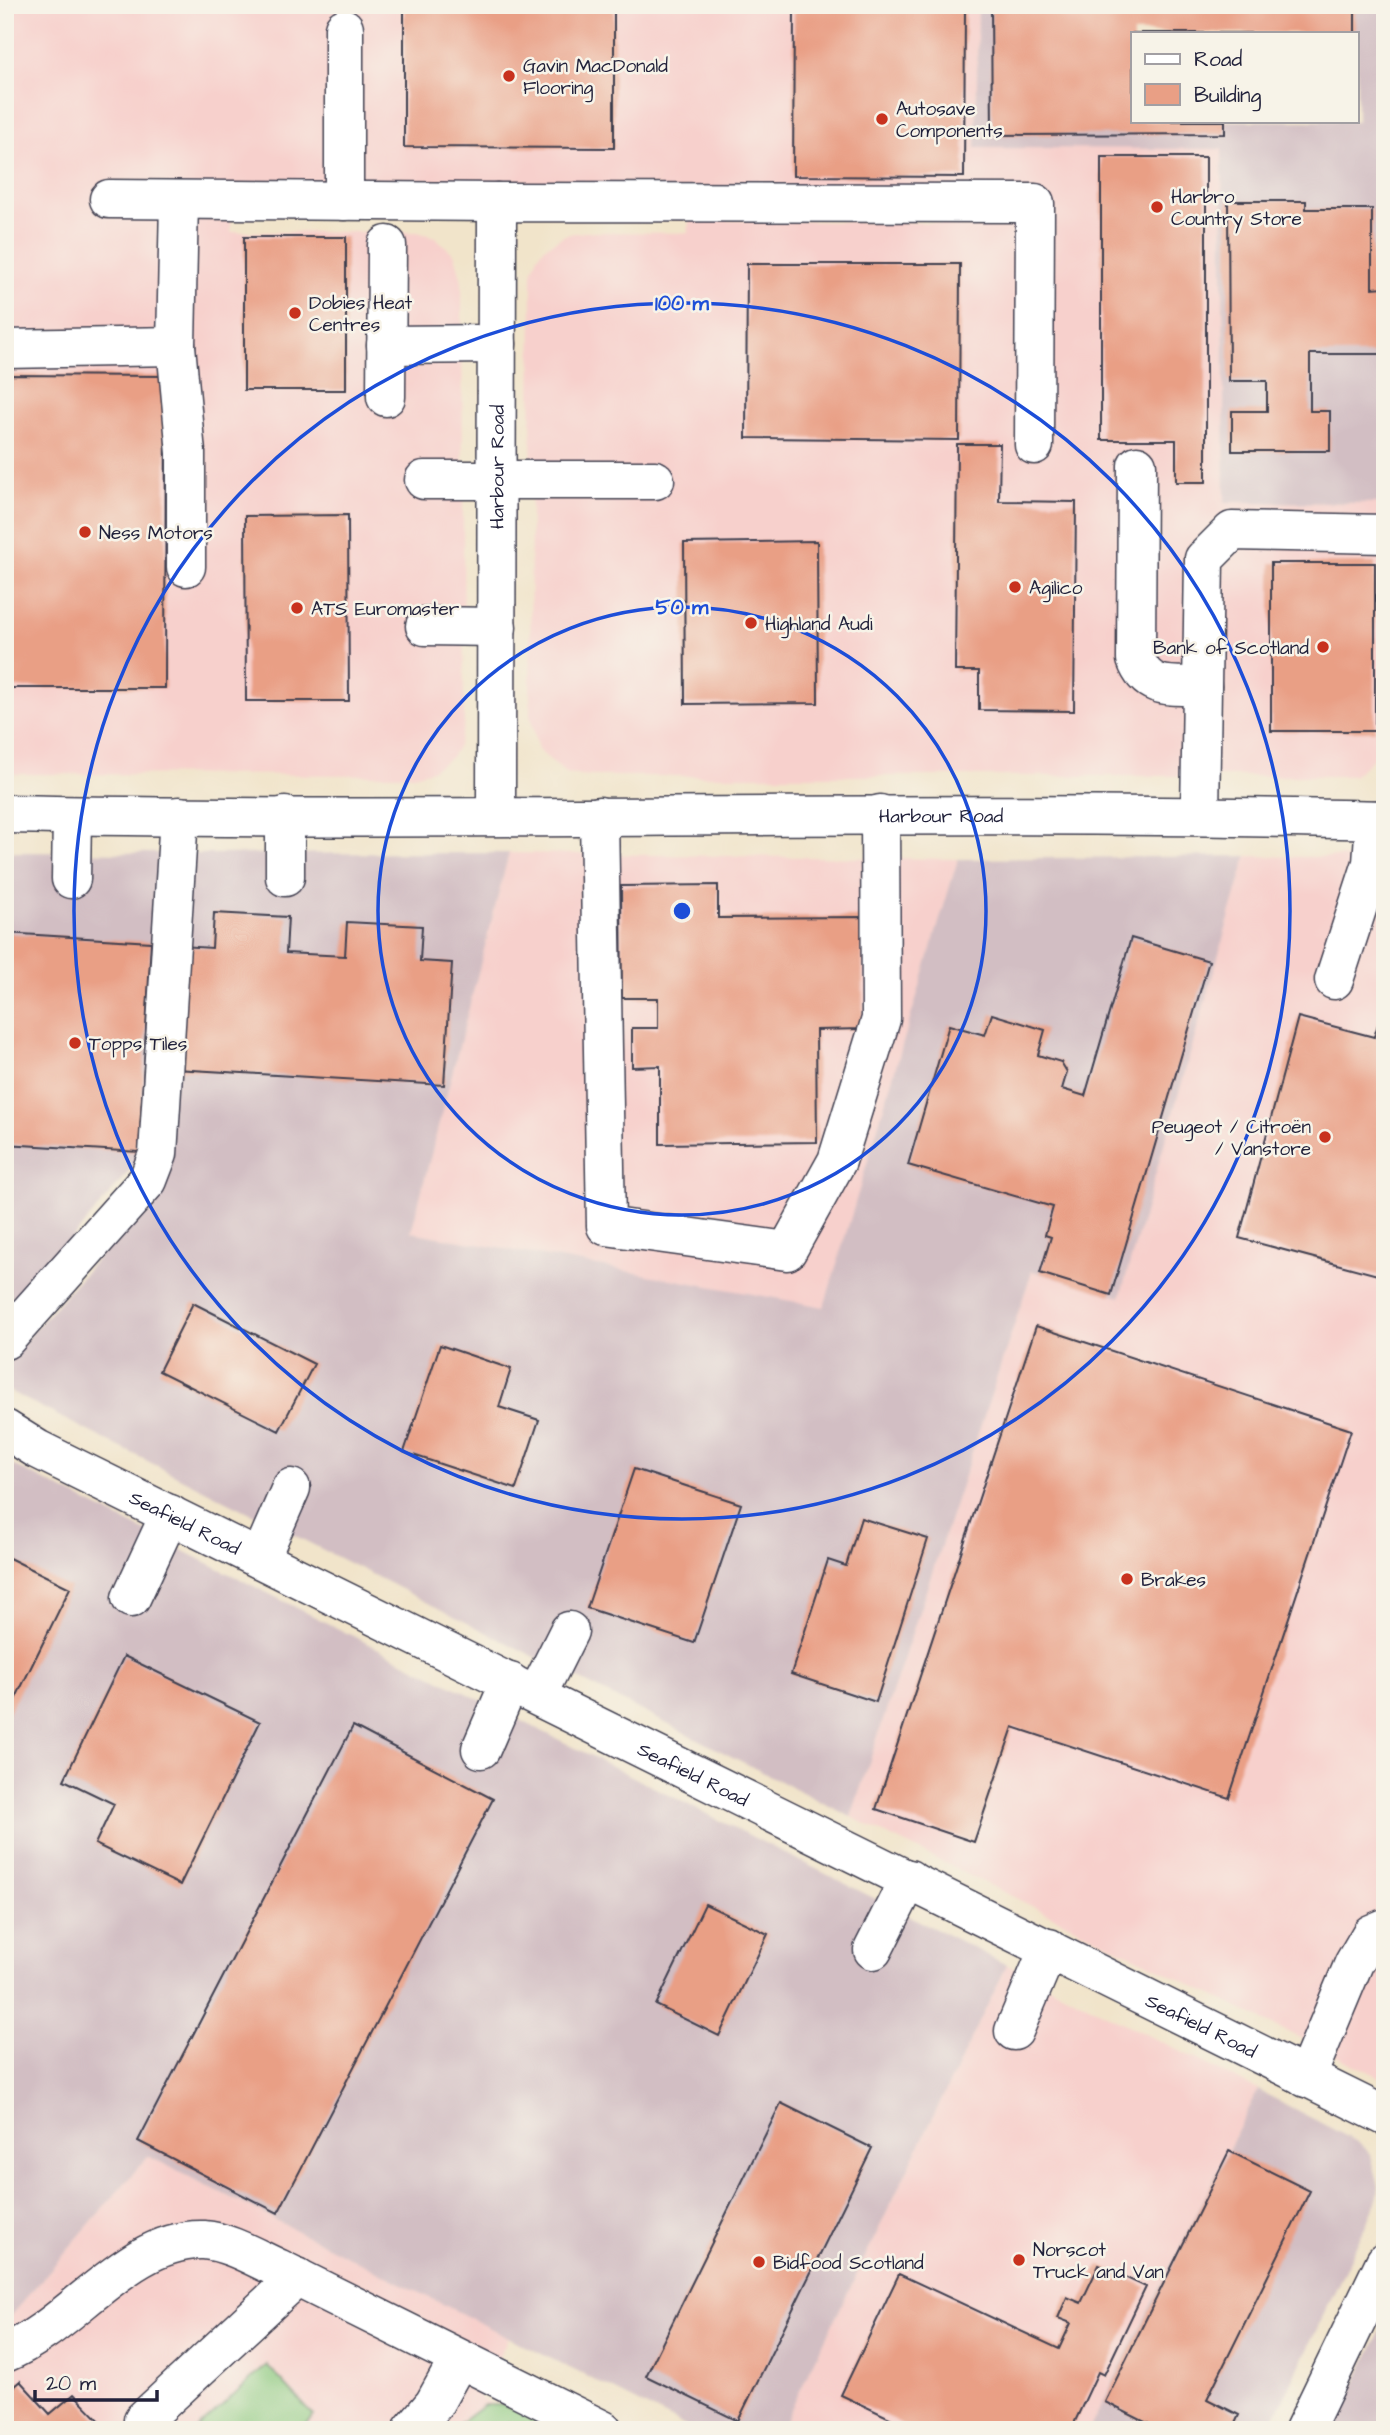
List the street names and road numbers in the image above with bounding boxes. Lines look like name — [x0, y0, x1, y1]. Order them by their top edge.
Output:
street label: Harbour Road — [484, 405, 512, 529]
street label: Harbour Road — [879, 803, 1003, 830]
street label: Seafield Road — [124, 1485, 245, 1563]
street label: Seafield Road — [633, 1736, 753, 1814]
street label: Seafield Road — [1141, 1988, 1261, 2066]

